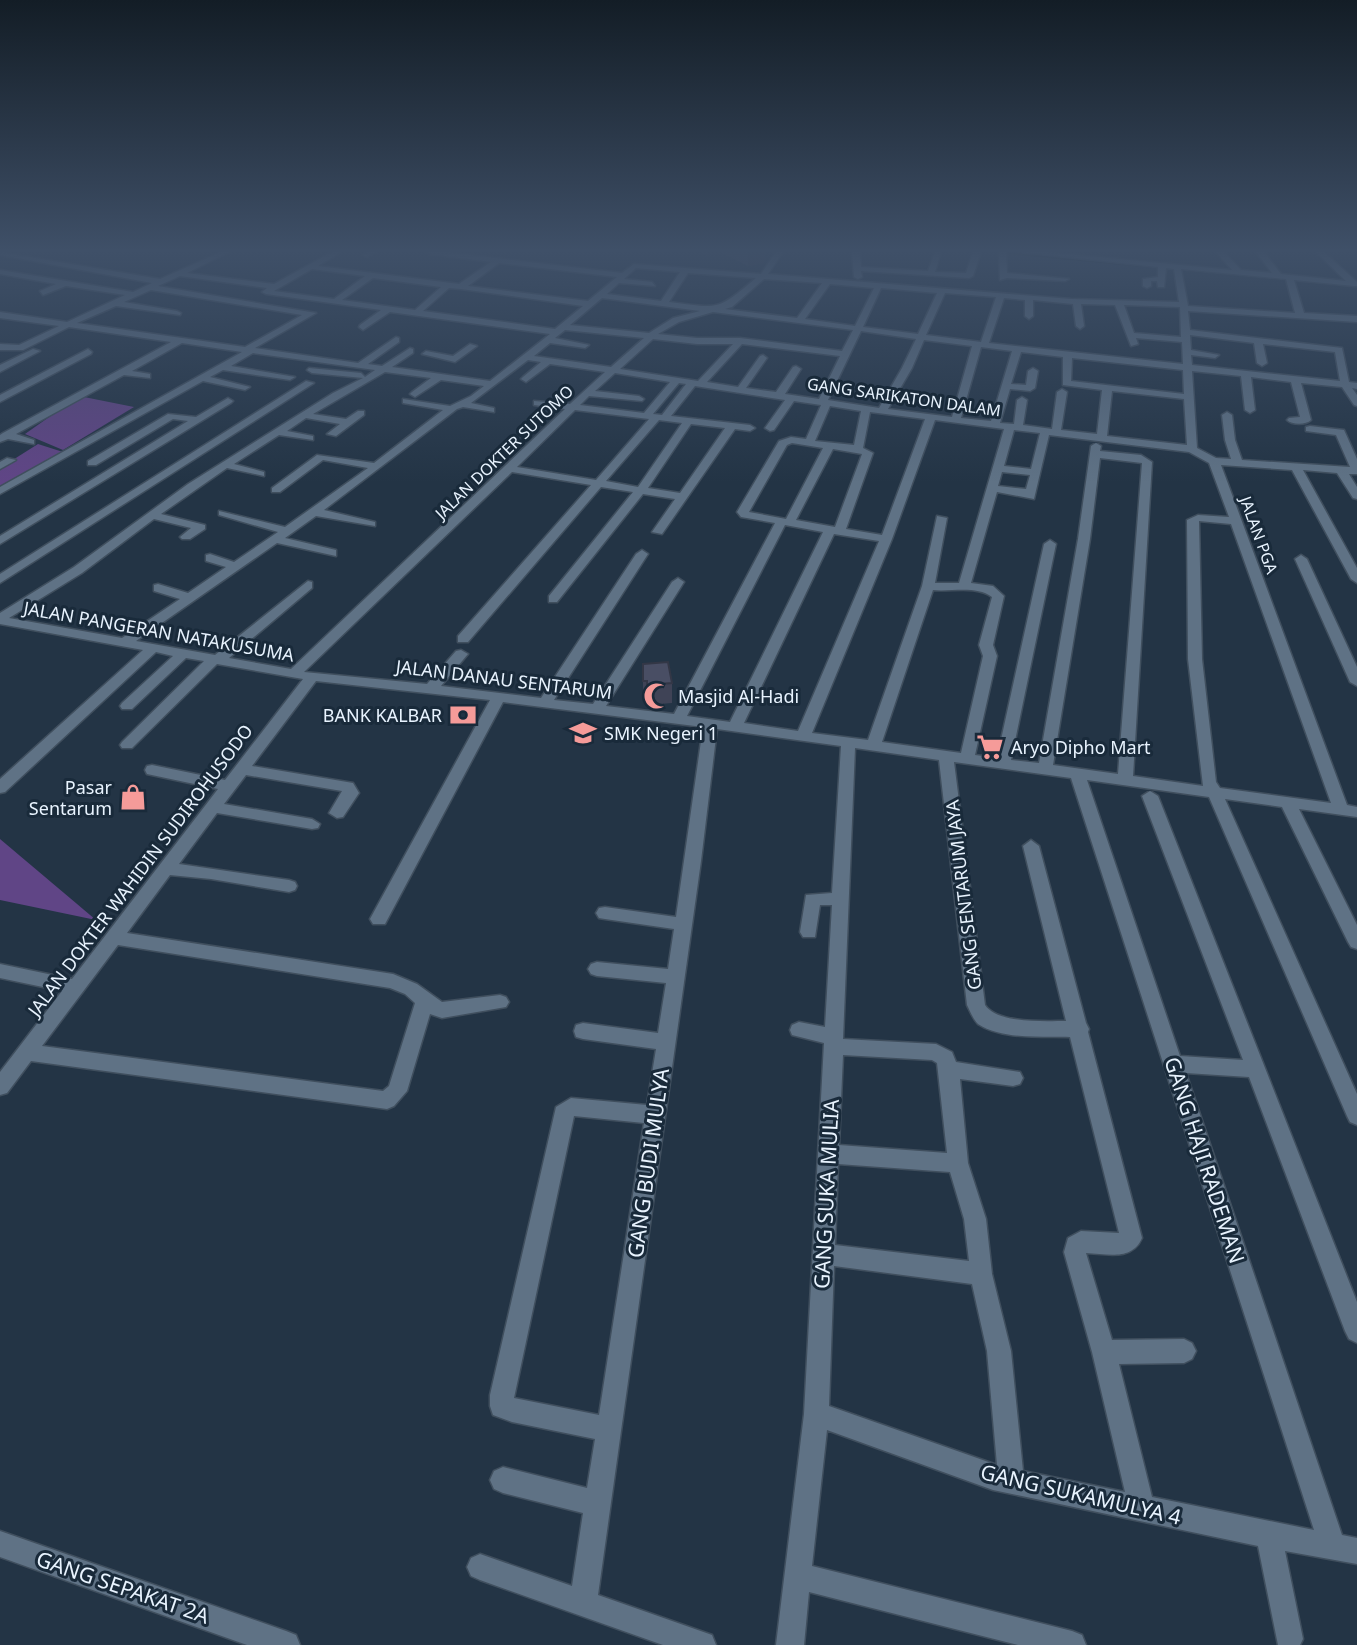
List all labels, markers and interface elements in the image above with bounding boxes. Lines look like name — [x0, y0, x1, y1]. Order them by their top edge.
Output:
street label: GANG SARIKATON DALAM — [806, 373, 1002, 421]
street label: JALAN DOKTER SUTOMO — [429, 380, 578, 525]
street label: JALAN PGA — [1234, 491, 1283, 578]
street label: JALAN PANGERAN NATAKUSUMA — [20, 595, 297, 667]
street label: JALAN DANAU SENTARUM — [393, 654, 613, 704]
mosque icon: Masjid Al-Hadi — [642, 681, 672, 711]
place label: Masjid Al-Hadi — [678, 684, 799, 708]
bank icon: BANK KALBAR — [448, 700, 478, 730]
place label: BANK KALBAR — [323, 703, 442, 727]
school or university icon: SMK Negeri 1 — [568, 718, 598, 748]
street label: JALAN DOKTER WAHIDIN SUDIROHUSODO — [21, 719, 258, 1022]
place label: SMK Negeri 1 — [604, 721, 718, 745]
supermarket icon: Aryo Dipho Mart — [975, 732, 1005, 762]
place label: Aryo Dipho Mart — [1011, 735, 1151, 759]
place label: Pasar Sentarum — [29, 775, 113, 820]
shop icon: Pasar Sentarum — [118, 782, 148, 812]
street label: GANG SENTARUM JAYA — [939, 798, 987, 991]
street label: GANG HAJI RADEMAN — [1158, 1053, 1252, 1267]
street label: GANG BUDI MULYA — [621, 1066, 675, 1260]
street label: GANG SUKA MULIA — [807, 1098, 845, 1290]
street label: GANG SUKAMULYA 4 — [978, 1457, 1184, 1531]
street label: GANG SEPAKAT 2A — [33, 1544, 214, 1630]

